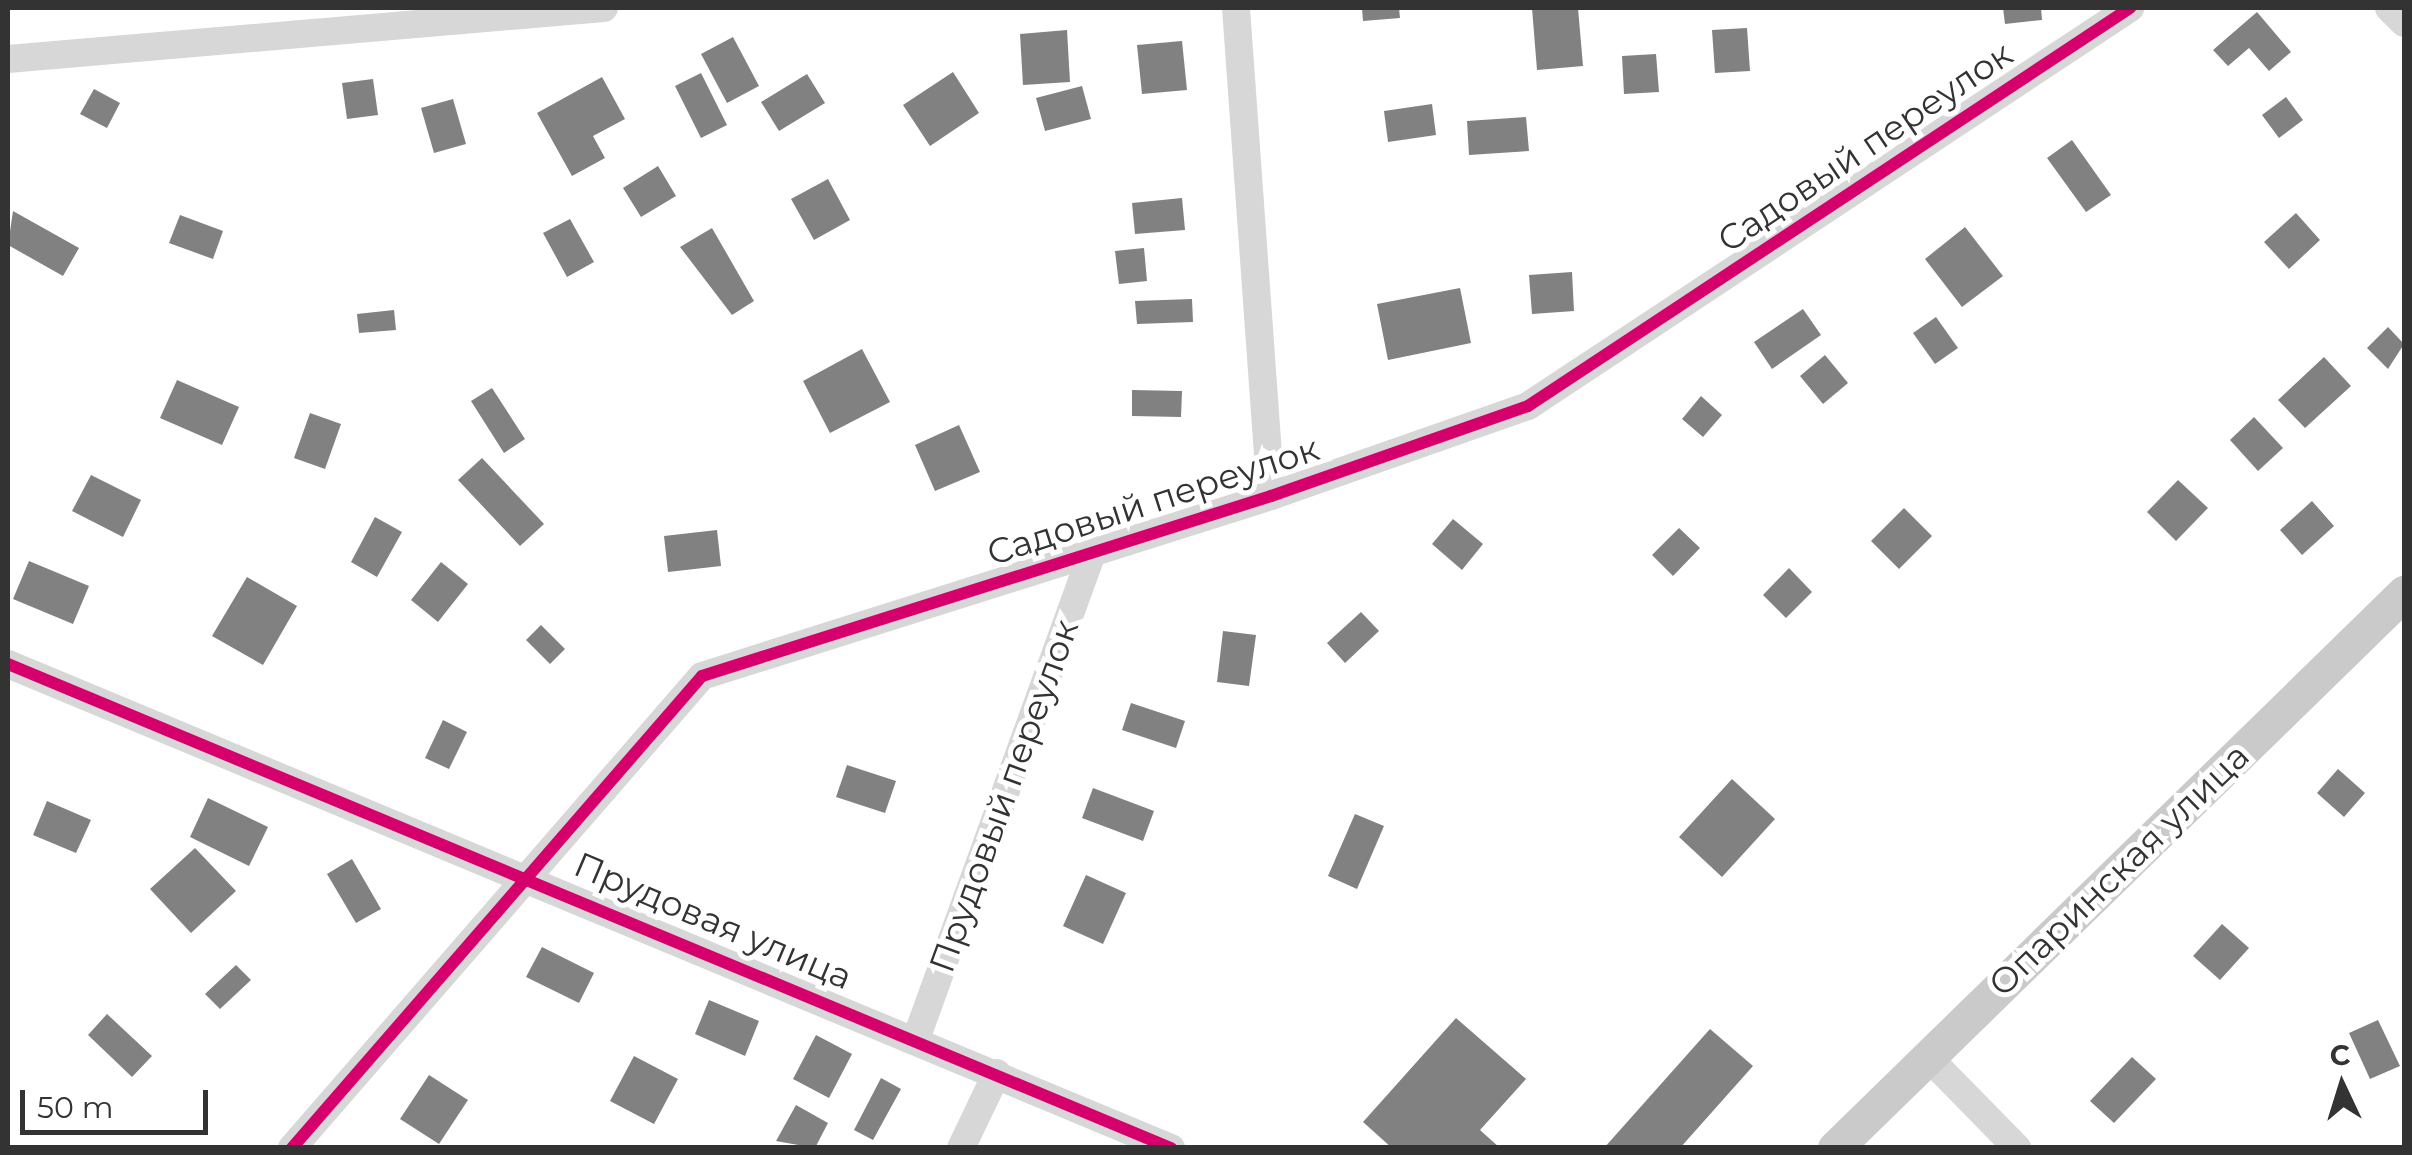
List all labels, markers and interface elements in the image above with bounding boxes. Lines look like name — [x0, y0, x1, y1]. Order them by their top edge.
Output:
street label: Садовый переулок — [1710, 33, 2020, 261]
street label: Садовый переулок — [982, 428, 1324, 574]
street label: Прудовый переулок — [921, 614, 1087, 978]
street label: Опаринская улица — [1980, 735, 2258, 1005]
street label: Прудовая улица — [568, 844, 858, 998]
north arrow — [2292, 1035, 2392, 1135]
text: С — [2329, 1037, 2351, 1073]
scale bar — [25, 1070, 212, 1132]
text: 50 m — [37, 1089, 114, 1126]

